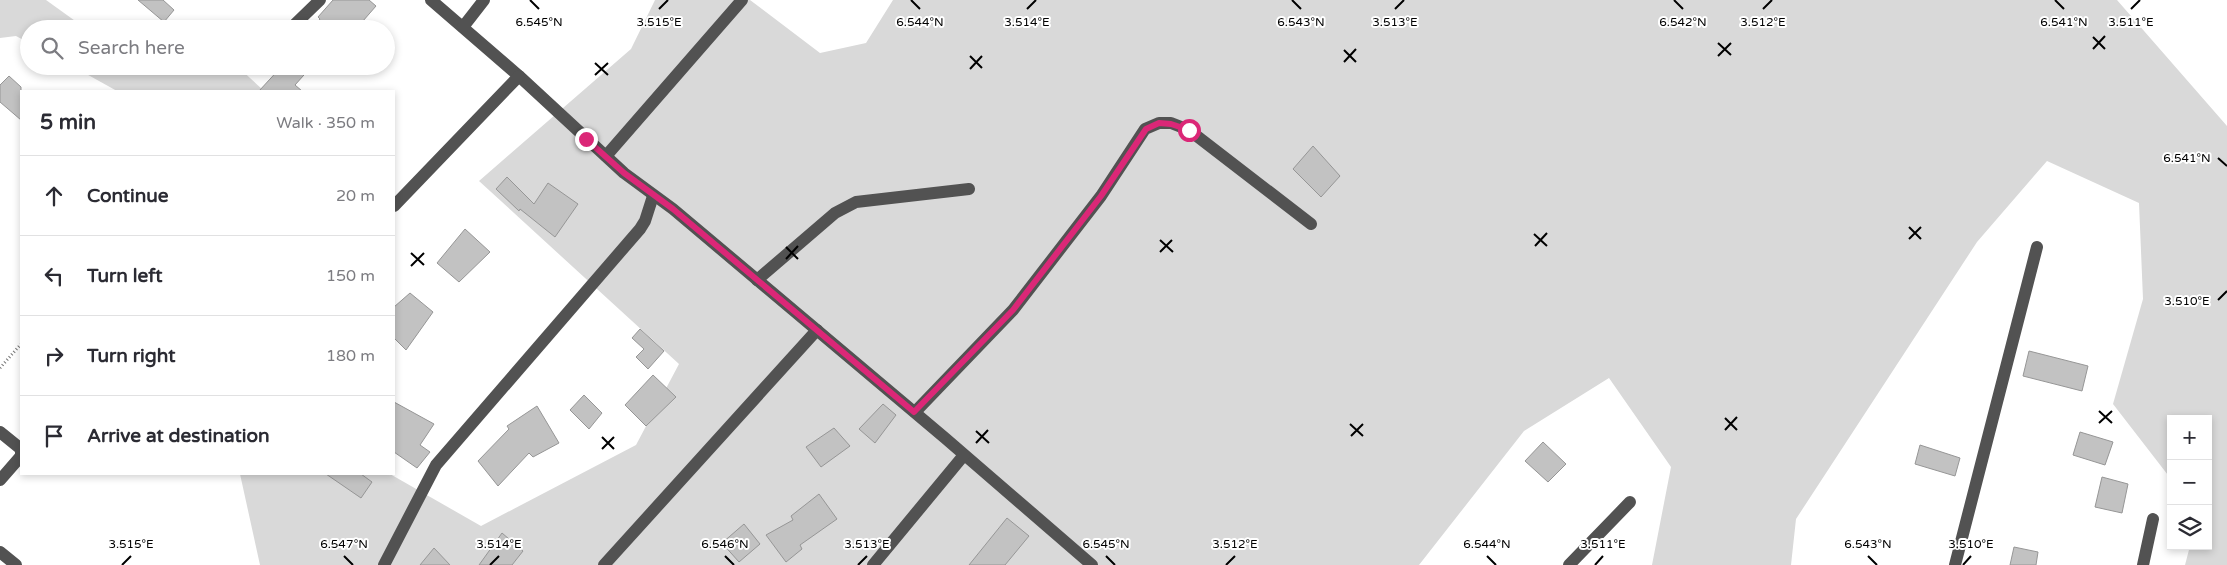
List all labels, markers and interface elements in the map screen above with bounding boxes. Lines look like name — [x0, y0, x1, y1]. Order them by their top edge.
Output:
text: 6.545°N — [515, 15, 563, 29]
text: 3.515°E — [636, 15, 682, 29]
text: 6.544°N — [896, 15, 944, 29]
text: 3.514°E — [1004, 15, 1050, 29]
text: 6.543°N — [1277, 15, 1325, 29]
text: 3.513°E — [1372, 15, 1418, 29]
text: 6.542°N — [1659, 15, 1707, 29]
text: 3.512°E — [1740, 15, 1786, 29]
text: 6.541°N — [2040, 15, 2088, 29]
text: 3.511°E — [2108, 15, 2154, 29]
search box — [20, 20, 395, 75]
icon: search — [38, 34, 66, 62]
text: Search here — [78, 37, 185, 59]
text: 5 min — [40, 110, 96, 135]
text: Walk · 350 m — [276, 113, 375, 133]
route start — [1178, 119, 1201, 142]
route end — [575, 128, 598, 151]
text: 6.541°N — [2163, 151, 2211, 165]
icon: ahead — [40, 182, 68, 210]
text: Continue — [87, 185, 169, 207]
text: 20 m — [336, 186, 375, 206]
icon: left — [40, 262, 68, 290]
text: Turn left — [87, 265, 163, 287]
text: 150 m — [326, 266, 375, 286]
text: 3.510°E — [2164, 294, 2210, 308]
icon: right — [40, 342, 68, 370]
text: Turn right — [87, 345, 175, 367]
text: 180 m — [326, 346, 375, 366]
map controls — [2167, 415, 2212, 550]
button: + — [2167, 415, 2212, 460]
icon: arrive — [40, 422, 68, 450]
text: Arrive at destination — [87, 425, 270, 447]
button: − — [2167, 460, 2212, 505]
button: layers — [2167, 505, 2212, 550]
text: 3.515°E — [108, 537, 154, 551]
text: 6.547°N — [320, 537, 368, 551]
text: 3.514°E — [476, 537, 522, 551]
text: 6.546°N — [701, 537, 749, 551]
text: 3.513°E — [844, 537, 890, 551]
text: 6.545°N — [1082, 537, 1130, 551]
text: 3.512°E — [1212, 537, 1258, 551]
text: 6.544°N — [1463, 537, 1511, 551]
text: 3.511°E — [1580, 537, 1626, 551]
text: 6.543°N — [1844, 537, 1892, 551]
text: 3.510°E — [1948, 537, 1994, 551]

